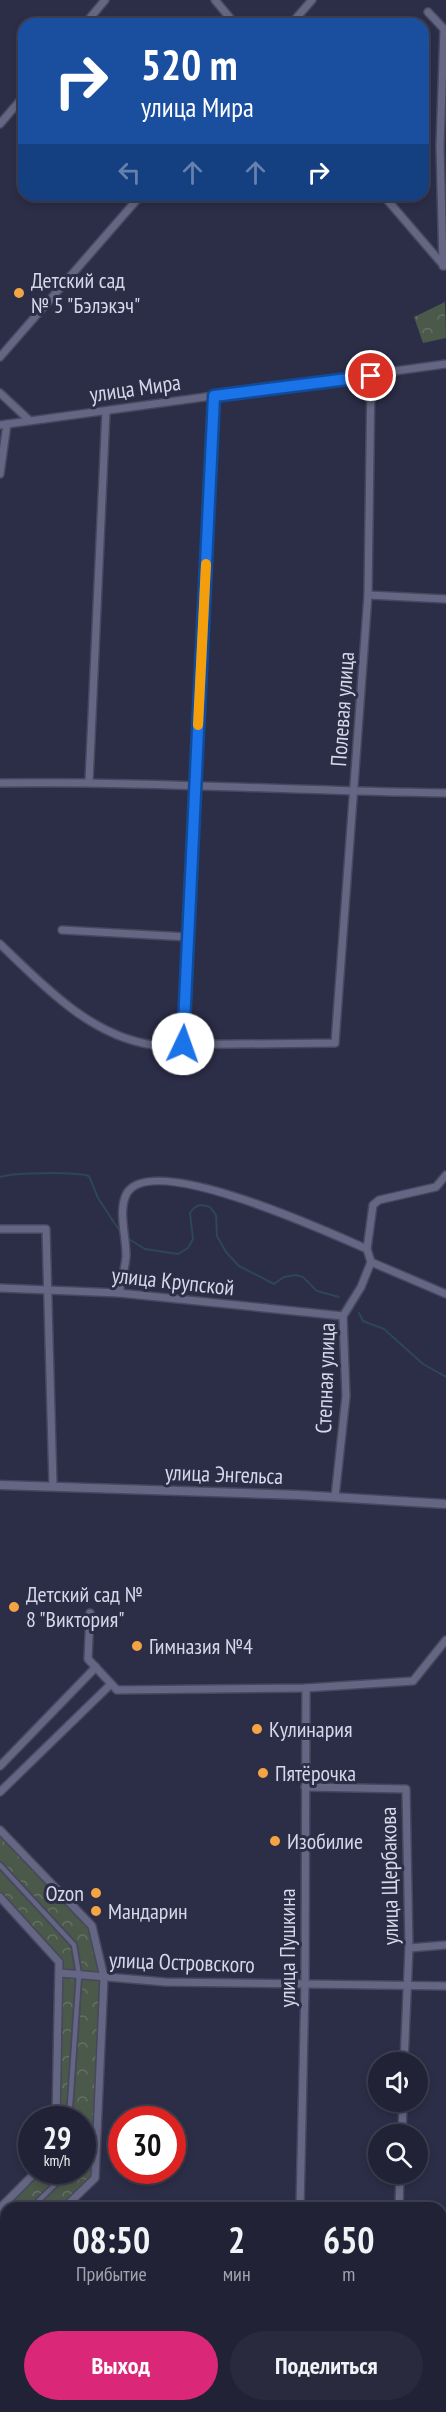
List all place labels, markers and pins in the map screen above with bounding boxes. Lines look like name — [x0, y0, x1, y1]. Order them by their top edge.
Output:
place label: Детский сад № 5 "Бэлэкэч" — [31, 266, 140, 319]
marker: Детский сад № 5 "Бэлэкэч" — [12, 286, 26, 300]
pin — [345, 350, 396, 401]
place label: Детский сад № 8 "Виктория" — [26, 1580, 143, 1633]
marker: Детский сад № 8 "Виктория" — [7, 1600, 21, 1614]
place label: Гимназия №4 — [149, 1632, 253, 1660]
marker: Гимназия №4 — [130, 1639, 144, 1653]
place label: Кулинария — [269, 1715, 352, 1743]
marker: Кулинария — [250, 1722, 264, 1736]
place label: Пятёрочка — [275, 1759, 356, 1787]
marker: Пятёрочка — [256, 1766, 270, 1780]
place label: Изобилие — [287, 1827, 363, 1855]
marker: Изобилие — [268, 1834, 282, 1848]
place label: Ozon — [45, 1879, 84, 1907]
marker: Ozon — [89, 1886, 103, 1900]
place label: Мандарин — [108, 1897, 188, 1925]
marker: Мандарин — [89, 1904, 103, 1918]

